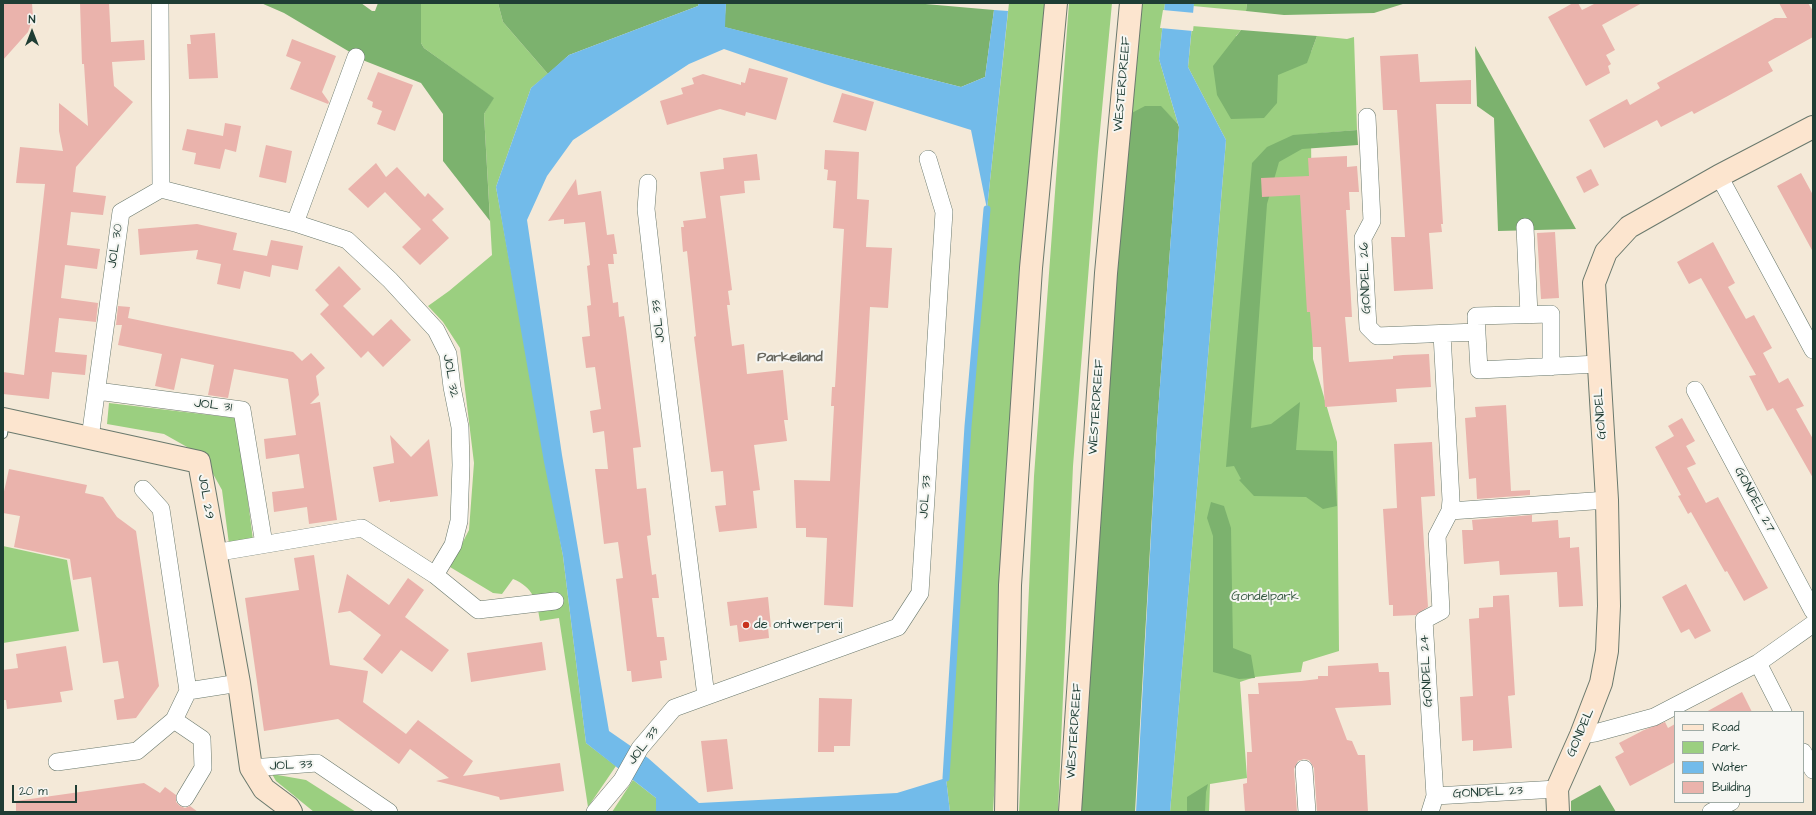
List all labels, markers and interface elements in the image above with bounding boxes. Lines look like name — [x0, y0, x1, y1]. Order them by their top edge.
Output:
north arrow — [12, 12, 52, 52]
text: N — [29, 12, 35, 27]
street label: WESTERDREEF — [1111, 36, 1135, 132]
street label: JOL 30 — [105, 223, 127, 269]
street label: GONDEL 26 — [1357, 242, 1375, 314]
street label: JOL 33 — [649, 299, 669, 343]
district label: Parkeiland — [757, 350, 823, 366]
street label: JOL 32 — [439, 353, 461, 399]
street label: WESTERDREEF — [1086, 359, 1108, 455]
street label: GONDEL — [1591, 388, 1611, 440]
street label: JOL 31 — [193, 396, 233, 416]
street label: GONDEL 27 — [1730, 465, 1778, 535]
street label: JOL 29 — [193, 474, 217, 520]
street label: JOL 33 — [917, 475, 935, 519]
park label: Gondelpark — [1231, 589, 1299, 605]
place label: de ontwerperij — [754, 617, 842, 633]
marker: de ontwerperij — [741, 620, 751, 630]
street label: GONDEL 24 — [1417, 634, 1437, 708]
street label: WESTERDREEF — [1064, 683, 1086, 779]
street label: GONDEL — [1564, 706, 1598, 760]
legend — [1674, 711, 1804, 803]
text: Road — [1712, 719, 1740, 736]
street label: JOL 33 — [625, 724, 663, 768]
text: Park — [1712, 739, 1740, 756]
street label: JOL 33 — [269, 757, 313, 775]
text: Water — [1712, 759, 1747, 776]
scale bar — [14, 777, 79, 803]
text: Building — [1712, 779, 1750, 796]
text: 20 m — [19, 783, 48, 800]
street label: GONDEL 23 — [1453, 783, 1523, 803]

